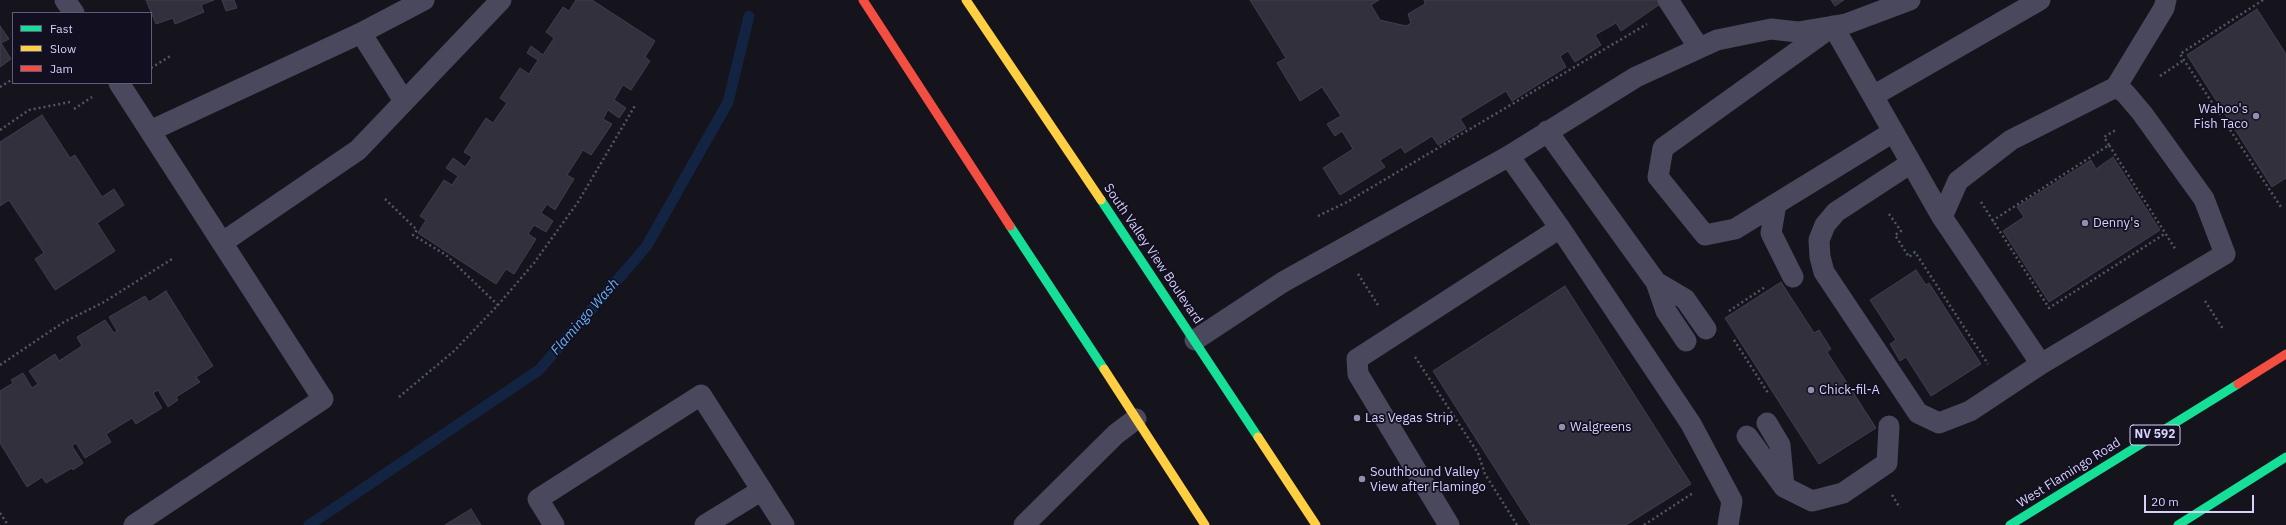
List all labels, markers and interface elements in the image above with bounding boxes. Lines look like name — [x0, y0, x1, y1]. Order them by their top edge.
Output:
legend — [12, 12, 152, 84]
text: Fast — [50, 21, 73, 36]
text: Slow — [50, 41, 76, 56]
text: Jam — [50, 61, 73, 76]
place label: Wahoo's Fish Taco — [2193, 101, 2248, 132]
marker: Wahoo's Fish Taco — [2251, 111, 2261, 121]
street label: South Valley View Boulevard — [1100, 181, 1206, 327]
place label: Denny's — [2093, 215, 2140, 231]
marker: Denny's — [2080, 218, 2090, 228]
water label: Flamingo Wash — [547, 275, 623, 359]
place label: Chick-fil-A — [1819, 382, 1880, 398]
marker: Chick-fil-A — [1806, 385, 1816, 395]
place label: Las Vegas Strip — [1365, 410, 1453, 426]
marker: Las Vegas Strip — [1352, 413, 1362, 423]
place label: Walgreens — [1570, 419, 1631, 435]
marker: Walgreens — [1557, 422, 1567, 432]
road number: NV 592 — [2130, 425, 2180, 445]
street label: West Flamingo Road — [2014, 435, 2124, 511]
place label: Southbound Valley View after Flamingo — [1370, 464, 1486, 495]
marker: Southbound Valley View after Flamingo — [1357, 474, 1367, 484]
scale bar — [2146, 487, 2256, 513]
text: 20 m — [2151, 494, 2179, 509]

